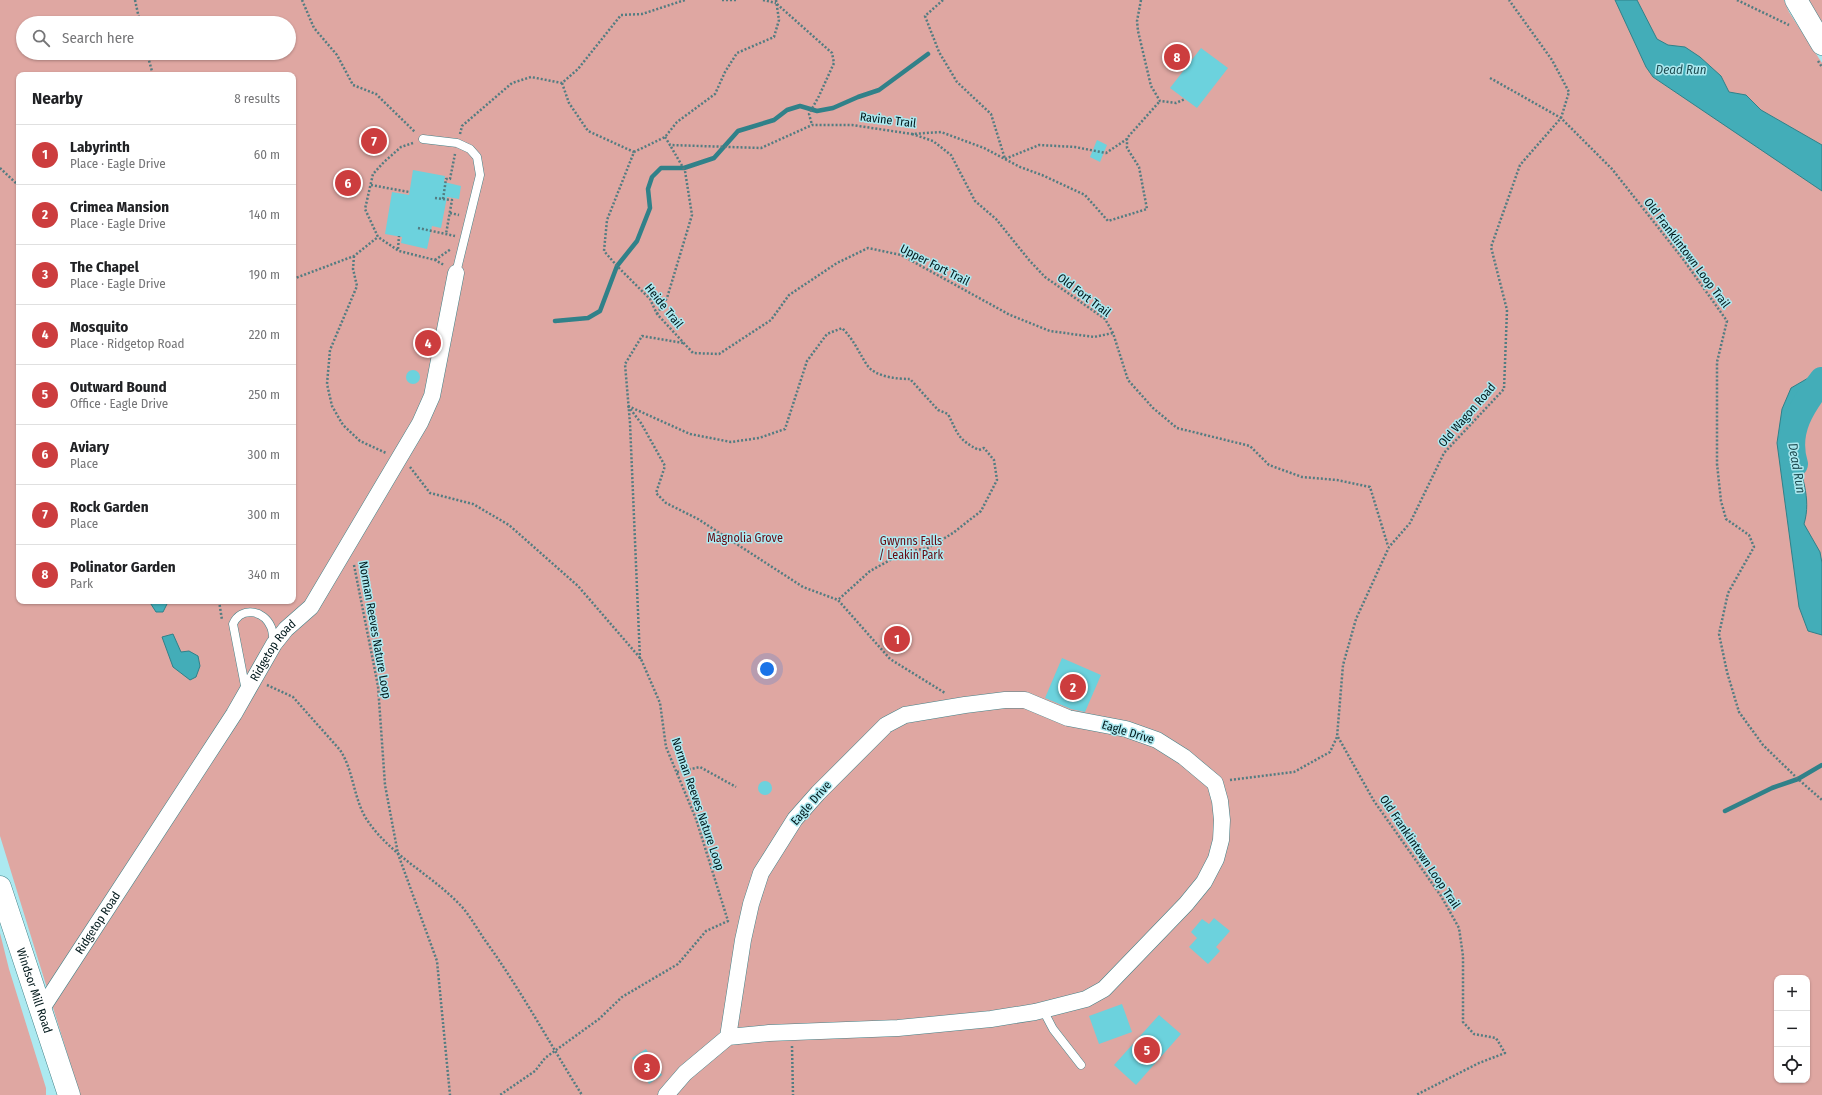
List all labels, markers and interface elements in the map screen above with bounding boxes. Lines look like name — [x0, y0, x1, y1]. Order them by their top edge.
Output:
search box — [16, 16, 296, 60]
icon: search — [30, 27, 52, 49]
text: Search here — [62, 29, 134, 47]
pin: 8 — [1164, 42, 1190, 72]
water label: Dead Run — [1656, 62, 1707, 77]
text: Nearby — [32, 88, 83, 109]
text: 8 results — [234, 91, 280, 106]
street label: Ravine Trail — [859, 110, 917, 130]
pin: 7 — [361, 126, 387, 156]
text: Labyrinth — [70, 138, 130, 156]
text: 1 — [42, 147, 48, 162]
text: 60 m — [254, 147, 280, 162]
text: Place · Eagle Drive — [70, 156, 166, 171]
pin: 6 — [335, 168, 361, 198]
street label: Old Franklintown Loop Trail — [1641, 195, 1733, 311]
text: Crimea Mansion — [70, 198, 169, 216]
text: 2 — [42, 207, 48, 222]
text: 140 m — [249, 207, 280, 222]
text: Place · Eagle Drive — [70, 216, 166, 231]
street label: Upper Fort Trail — [898, 242, 972, 288]
text: The Chapel — [70, 258, 139, 276]
text: 3 — [42, 267, 48, 282]
text: 190 m — [249, 267, 280, 282]
street label: Old Fort Trail — [1055, 270, 1113, 320]
text: Place · Eagle Drive — [70, 276, 166, 291]
street label: Heide Trail — [642, 281, 686, 331]
text: Mosquito — [70, 318, 128, 336]
text: 4 — [42, 327, 48, 342]
text: 220 m — [249, 327, 280, 342]
pin: 4 — [415, 328, 441, 358]
text: Place · Ridgetop Road — [70, 336, 184, 351]
text: Outward Bound — [70, 378, 167, 396]
street label: Old Wagon Road — [1435, 380, 1499, 450]
text: 5 — [42, 387, 48, 402]
text: 250 m — [248, 387, 280, 402]
text: Office · Eagle Drive — [70, 396, 168, 411]
text: Aviary — [70, 438, 109, 456]
water label: Dead Run — [1785, 442, 1809, 495]
text: 6 — [42, 447, 48, 462]
text: 300 m — [248, 447, 280, 462]
text: Place — [70, 456, 98, 471]
text: Rock Garden — [70, 498, 149, 516]
text: 7 — [42, 507, 48, 522]
text: 300 m — [248, 507, 280, 522]
text: Place — [70, 516, 98, 531]
park label: Magnolia Grove — [707, 531, 783, 545]
park label: Gwynns Falls / Leakin Park — [879, 534, 944, 562]
text: Polinator Garden — [70, 558, 176, 576]
street label: Norman Reeves Nature Loop — [356, 560, 394, 700]
text: 8 — [42, 567, 48, 582]
text: 340 m — [248, 567, 280, 582]
text: Park — [70, 576, 93, 591]
street label: Ridgetop Road — [247, 617, 299, 684]
pin: 1 — [884, 624, 910, 654]
your location — [757, 659, 777, 679]
pin: 2 — [1060, 672, 1086, 702]
street label: Eagle Drive — [1100, 717, 1156, 747]
street label: Norman Reeves Nature Loop — [669, 736, 727, 872]
street label: Eagle Drive — [788, 778, 834, 828]
street label: Old Franklintown Loop Trail — [1377, 793, 1463, 911]
street label: Ridgetop Road — [72, 889, 123, 957]
street label: Windsor Mill Road — [14, 946, 55, 1035]
map controls — [1774, 975, 1810, 1083]
button: + — [1774, 975, 1810, 1011]
button: − — [1774, 1011, 1810, 1047]
pin: 5 — [1134, 1035, 1160, 1065]
button: locate — [1774, 1047, 1810, 1083]
pin: 3 — [634, 1052, 660, 1082]

